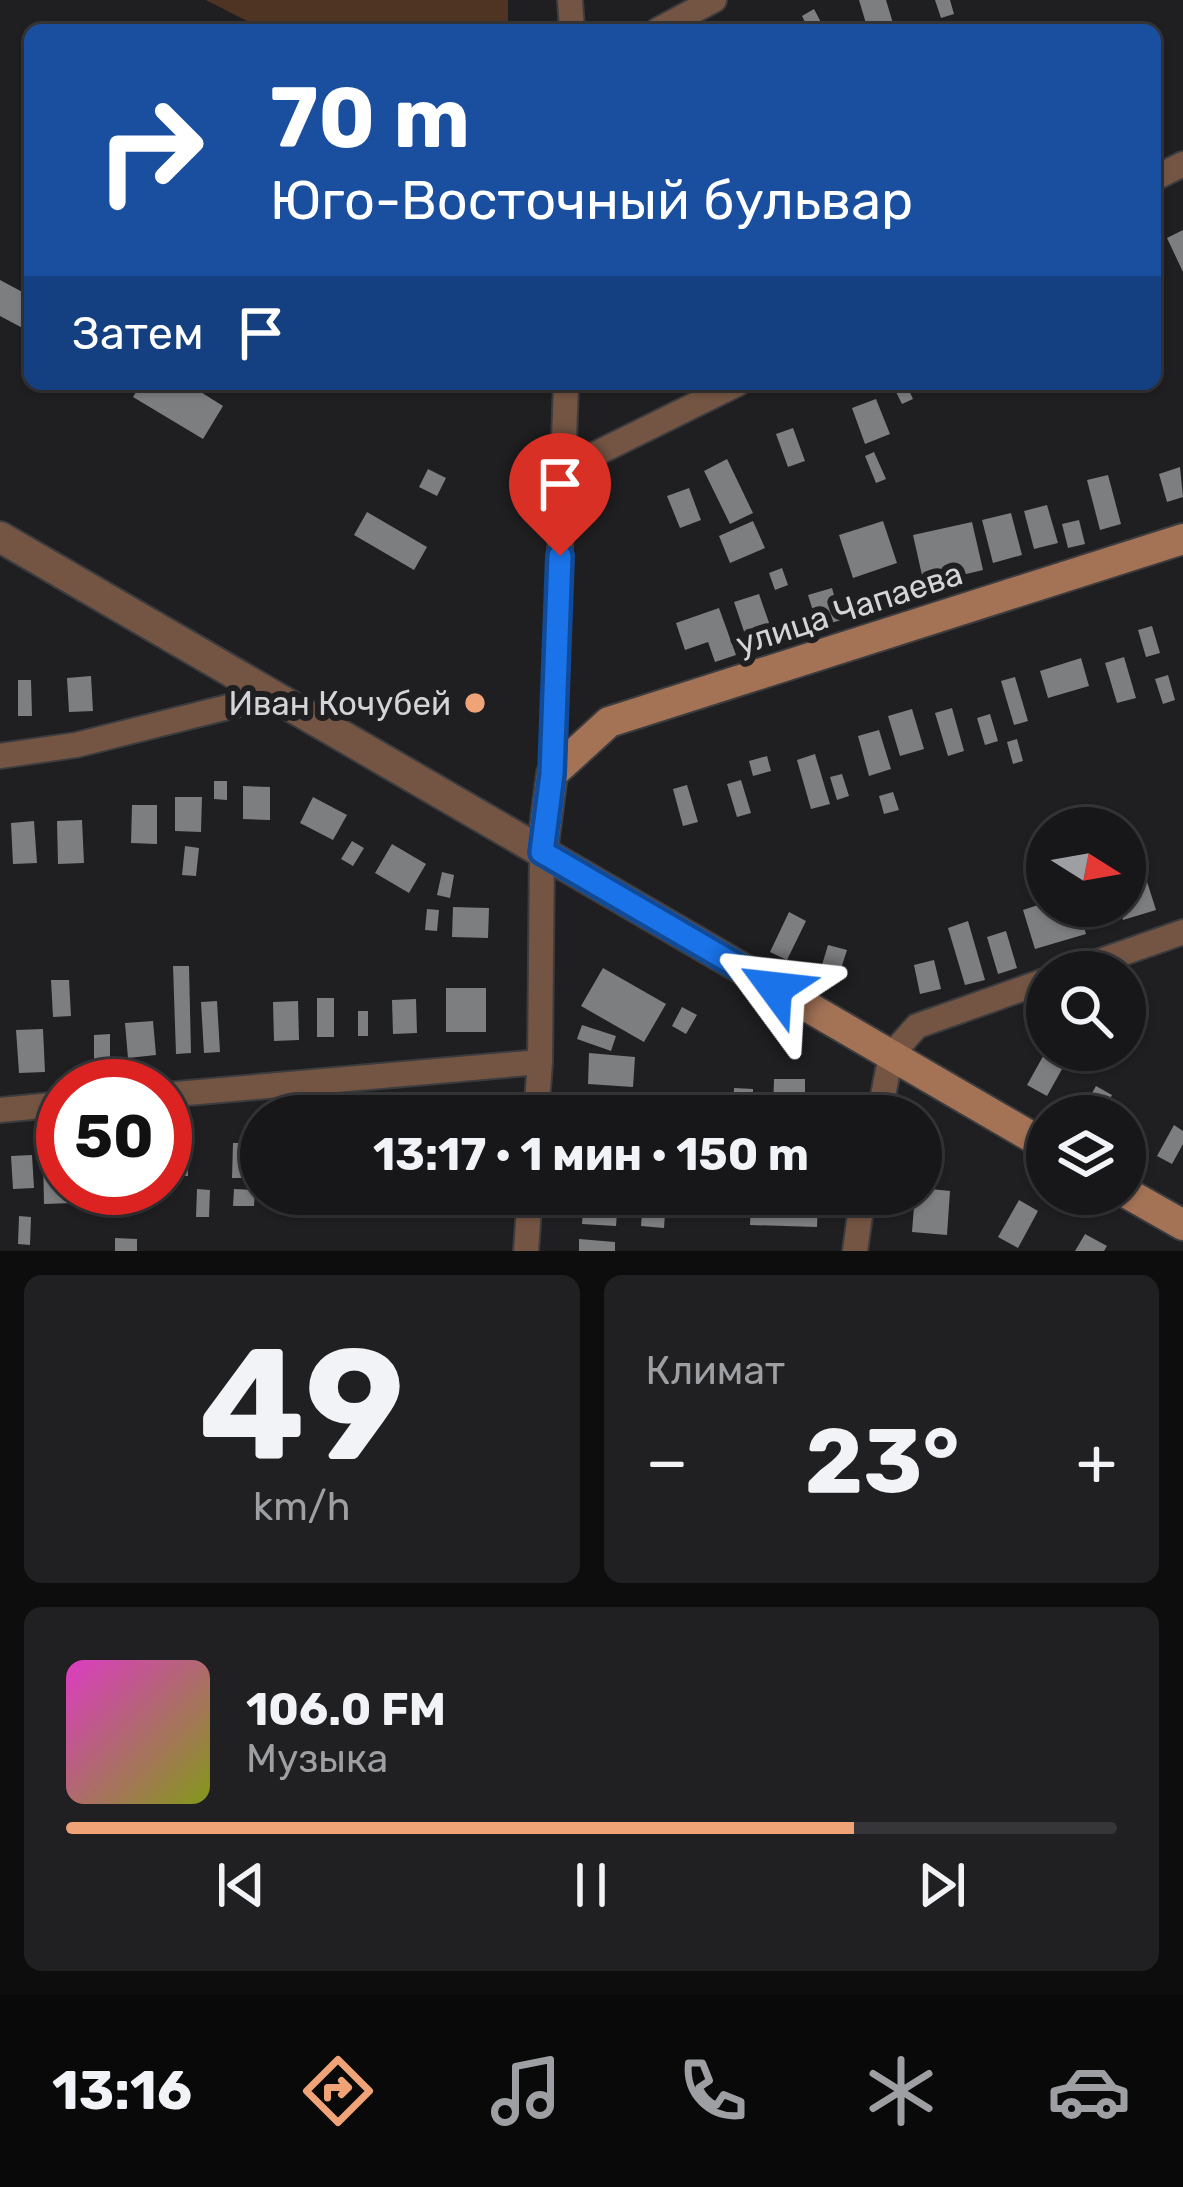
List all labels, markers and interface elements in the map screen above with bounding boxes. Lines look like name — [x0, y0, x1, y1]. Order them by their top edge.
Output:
text: 70 m — [270, 68, 470, 168]
icon: right — [72, 72, 228, 228]
text: Юго-Восточный бульвар — [270, 169, 913, 233]
icon: arrive — [228, 300, 294, 366]
text: Затем — [72, 307, 204, 360]
pin — [509, 433, 611, 556]
icon: arrive — [527, 451, 593, 517]
street label: улица Чапаева — [731, 554, 967, 663]
place label: Иван Кочубей — [229, 684, 451, 723]
marker: Иван Кочубей — [462, 690, 488, 716]
north arrow — [1026, 807, 1146, 927]
map controls — [1026, 807, 1146, 1215]
position arrow — [712, 925, 838, 1051]
button: search — [1026, 951, 1146, 1071]
speed limit sign: 50 — [36, 1059, 192, 1215]
button: layers — [1026, 1095, 1146, 1215]
text: 13:17 · 1 мин · 150 m — [373, 1128, 809, 1181]
text: 49 — [199, 1313, 405, 1498]
text: Климат — [646, 1348, 785, 1394]
text: 23° — [805, 1408, 960, 1515]
text: − — [646, 1422, 688, 1501]
text: + — [1076, 1422, 1117, 1501]
text: km/h — [253, 1484, 350, 1530]
text: 106.0 FM — [246, 1683, 446, 1736]
text: Музыка — [246, 1736, 388, 1782]
icon: previous — [208, 1852, 274, 1918]
icon: pause — [558, 1852, 624, 1918]
icon: next — [909, 1852, 975, 1918]
icon: directions — [296, 2049, 380, 2133]
icon: music — [484, 2049, 568, 2133]
icon: phone — [671, 2049, 755, 2133]
icon: climate — [859, 2049, 943, 2133]
icon: car — [1047, 2049, 1131, 2133]
text: 13:16 — [52, 2059, 192, 2123]

